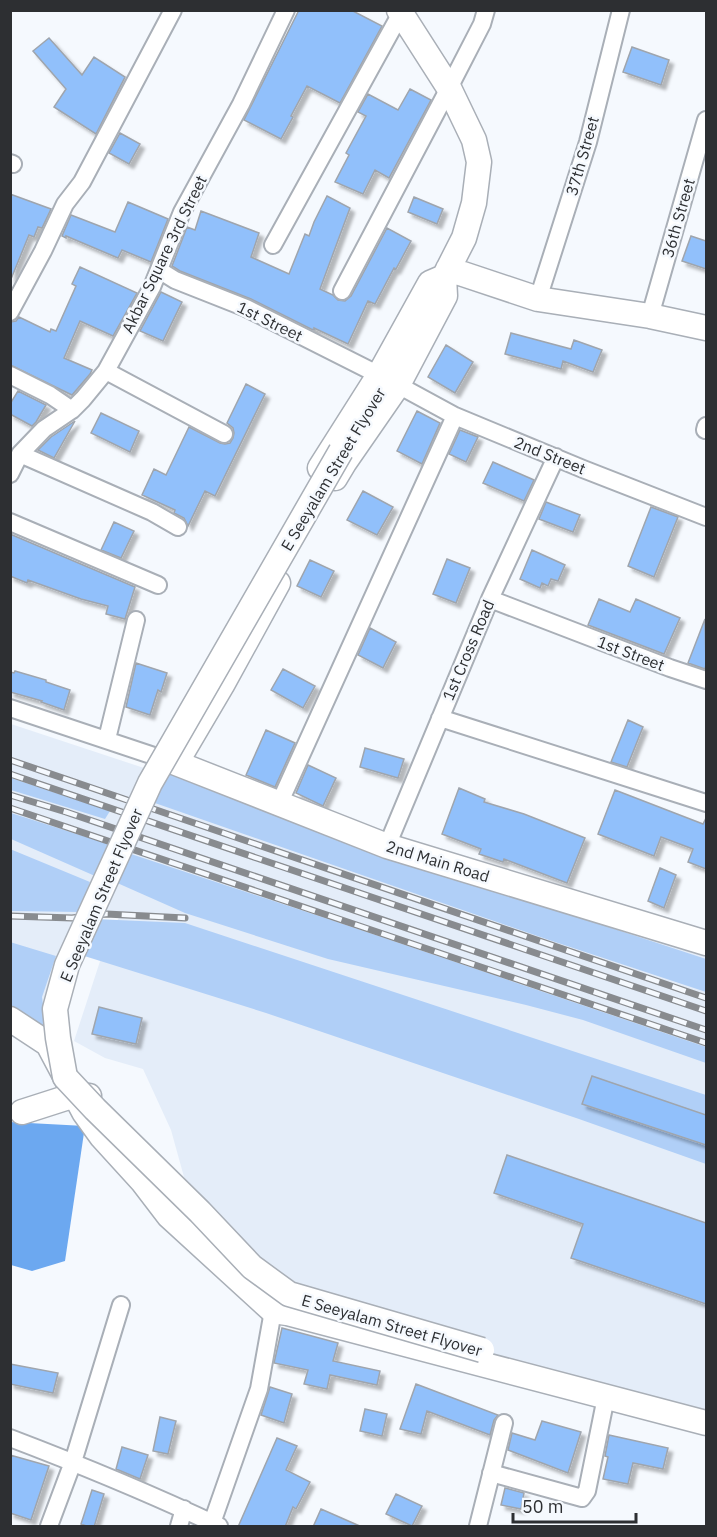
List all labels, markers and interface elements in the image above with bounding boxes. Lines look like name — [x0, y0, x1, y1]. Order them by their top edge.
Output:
street label: 37th Street — [561, 114, 603, 198]
street label: Akbar Square 3rd Street — [117, 172, 211, 336]
street label: 36th Street — [657, 176, 699, 260]
street label: 1st Street — [234, 297, 306, 345]
street label: E Seeyalam Street Flyover — [276, 384, 390, 554]
street label: 2nd Street — [511, 432, 589, 478]
street label: 1st Cross Road — [438, 597, 498, 703]
street label: 1st Street — [594, 631, 668, 675]
street label: E Seeyalam Street Flyover — [55, 805, 147, 985]
street label: 2nd Main Road — [384, 836, 492, 886]
street label: E Seeyalam Street Flyover — [299, 1290, 485, 1360]
scale bar — [513, 1486, 636, 1524]
text: 50 m — [522, 1495, 564, 1518]

